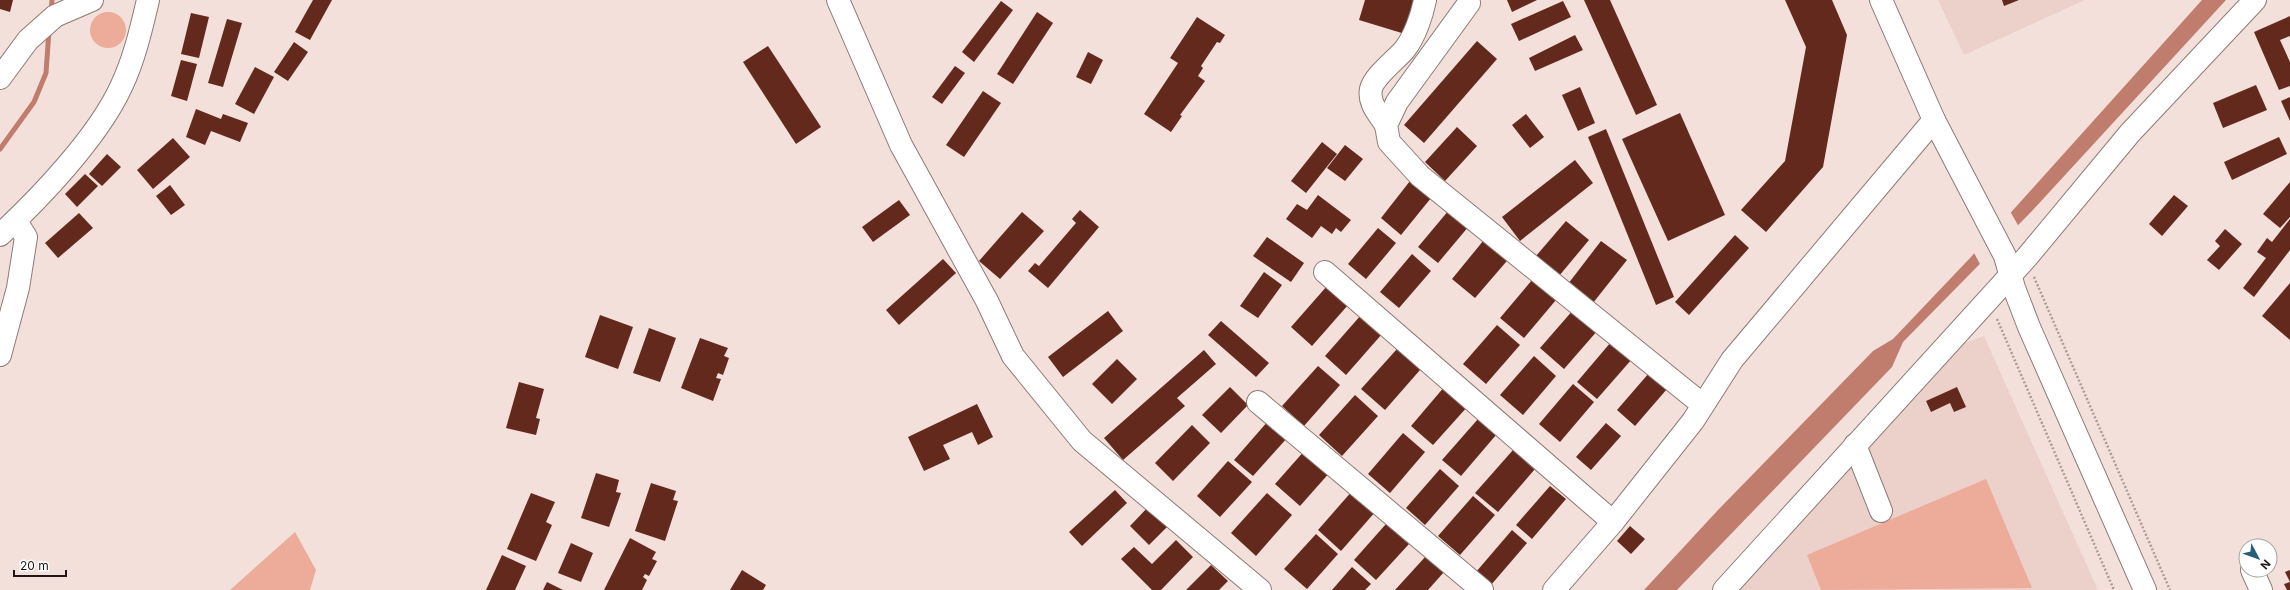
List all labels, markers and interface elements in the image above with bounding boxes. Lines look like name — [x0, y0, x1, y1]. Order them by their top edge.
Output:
north arrow — [2238, 538, 2278, 578]
scale bar — [14, 552, 66, 578]
text: N — [2258, 557, 2274, 572]
text: 20 m — [20, 558, 49, 573]

